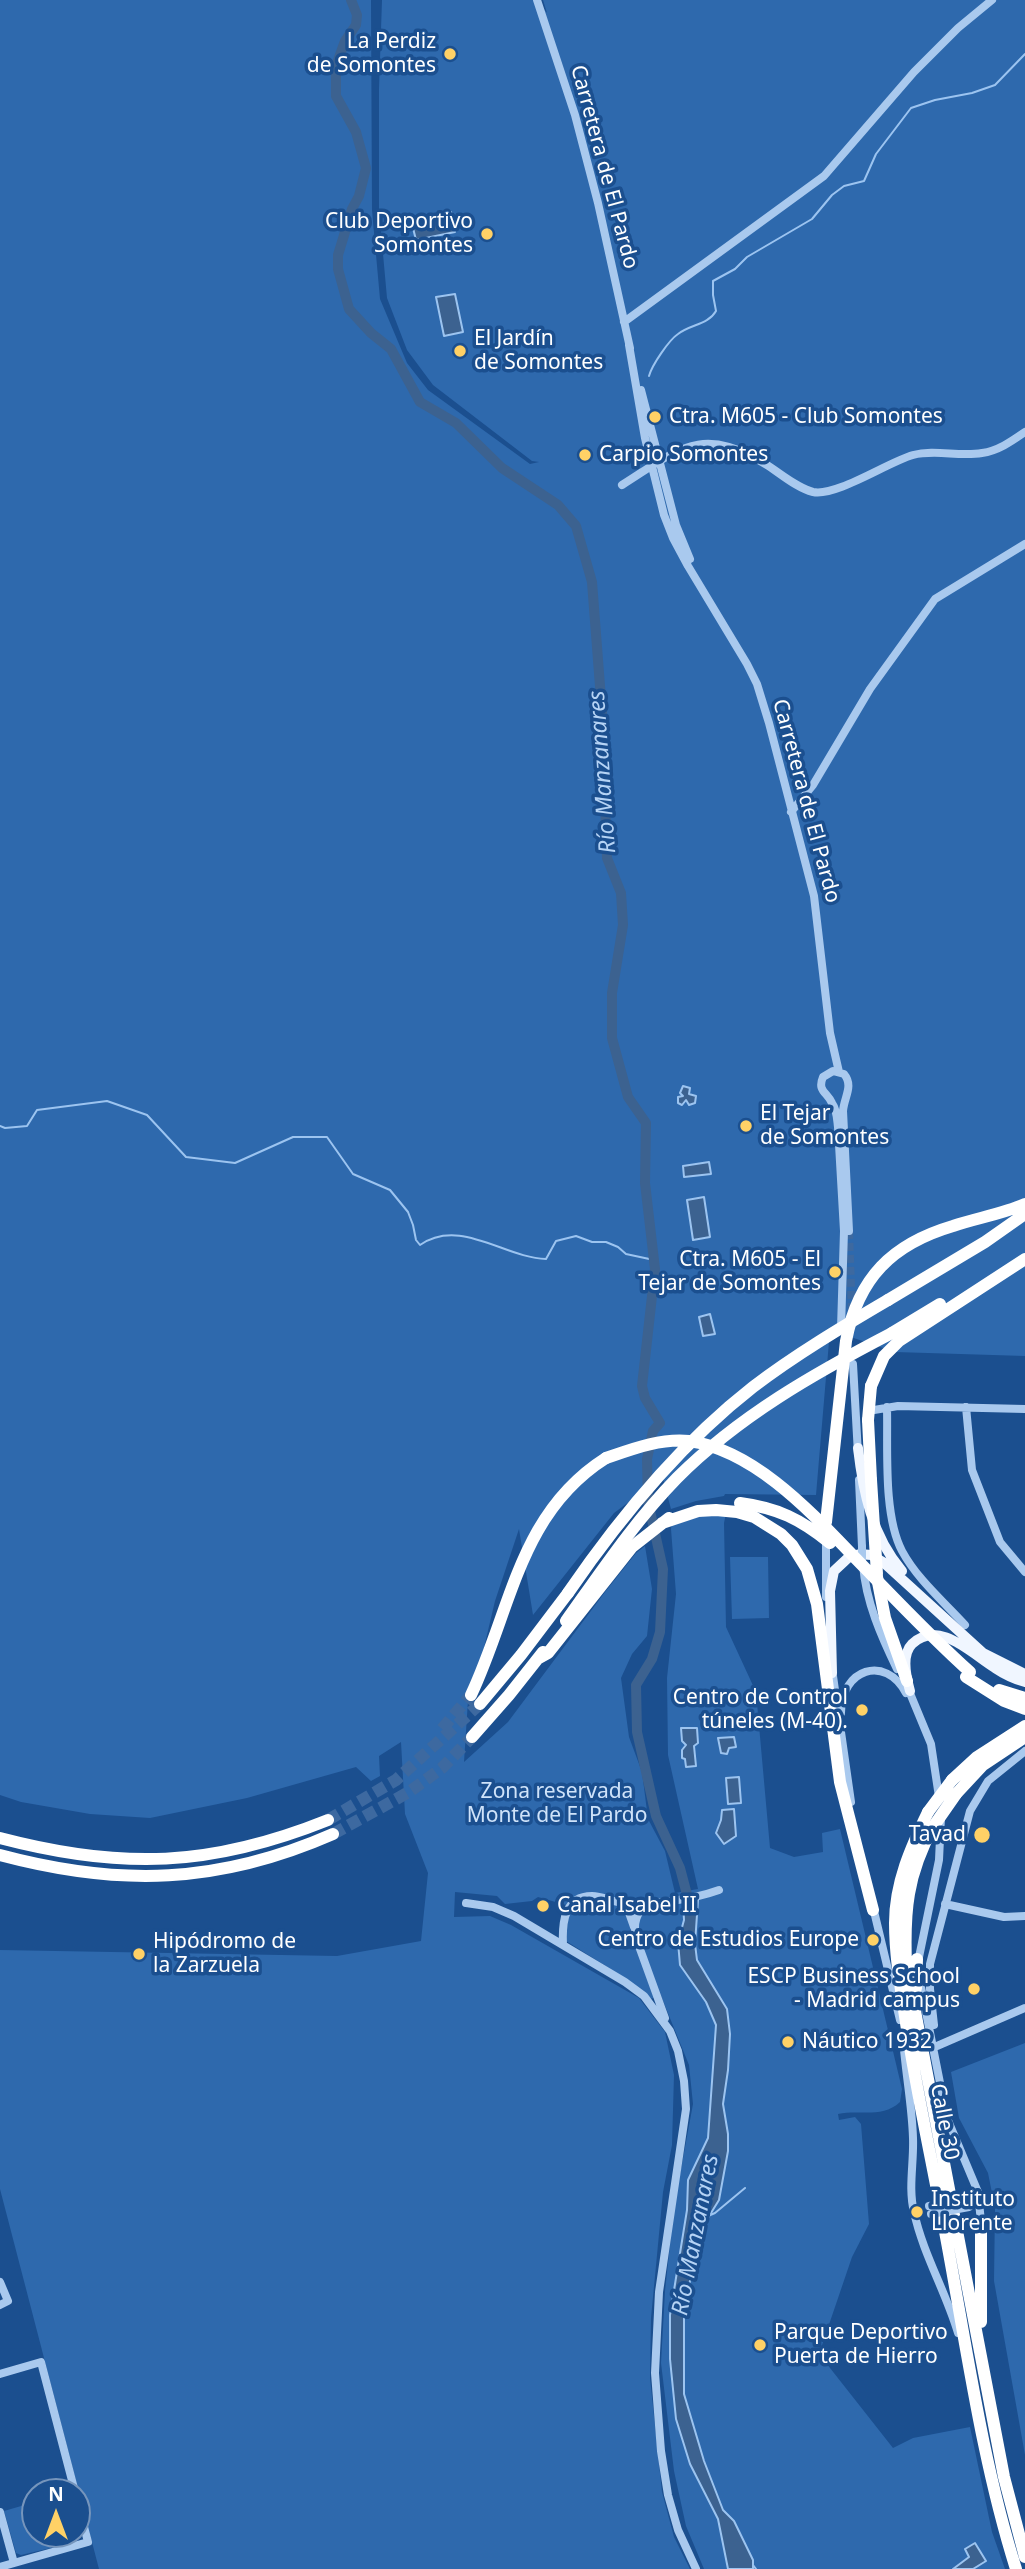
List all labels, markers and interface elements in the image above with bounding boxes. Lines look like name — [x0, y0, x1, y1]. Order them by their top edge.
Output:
place label: La Perdiz de Somontes — [307, 29, 436, 79]
marker: La Perdiz de Somontes — [442, 46, 458, 62]
street label: Carretera de El Pardo — [565, 62, 643, 272]
place label: Club Deportivo Somontes — [325, 209, 473, 259]
marker: Club Deportivo Somontes — [479, 226, 495, 242]
place label: El Jardín de Somontes — [474, 326, 603, 376]
marker: El Jardín de Somontes — [452, 343, 468, 359]
place label: Ctra. M605 - Club Somontes — [669, 404, 943, 430]
marker: Ctra. M605 - Club Somontes — [647, 409, 663, 425]
place label: Carpio Somontes — [599, 442, 768, 468]
marker: Carpio Somontes — [577, 447, 593, 463]
water label: Río Manzanares — [584, 689, 622, 855]
street label: Carretera de El Pardo — [767, 696, 845, 906]
place label: El Tejar de Somontes — [760, 1101, 889, 1151]
marker: El Tejar de Somontes — [738, 1118, 754, 1134]
place label: Ctra. M605 - El Tejar de Somontes — [638, 1247, 821, 1297]
marker: Ctra. M605 - El Tejar de Somontes — [827, 1264, 843, 1280]
place label: Centro de Control túneles (M-40). — [673, 1685, 848, 1735]
marker: Centro de Control túneles (M-40). — [854, 1702, 870, 1718]
park label: Zona reservada Monte de El Pardo — [467, 1779, 647, 1829]
place label: Tavad — [909, 1822, 966, 1848]
marker: Tavad — [972, 1825, 992, 1845]
place label: Canal Isabel II — [557, 1893, 697, 1919]
marker: Canal Isabel II — [535, 1898, 551, 1914]
place label: Centro de Estudios Europe — [597, 1927, 859, 1953]
place label: Hipódromo de la Zarzuela — [153, 1929, 296, 1979]
marker: Centro de Estudios Europe — [865, 1932, 881, 1948]
marker: Hipódromo de la Zarzuela — [131, 1946, 147, 1962]
place label: ESCP Business School - Madrid campus — [747, 1964, 960, 2014]
marker: ESCP Business School - Madrid campus — [966, 1981, 982, 1997]
place label: Náutico 1932 — [802, 2029, 932, 2055]
marker: Náutico 1932 — [780, 2034, 796, 2050]
street label: Calle 30 — [924, 2082, 964, 2162]
water label: Río Manzanares — [667, 2152, 725, 2318]
place label: Instituto Llorente — [931, 2187, 1015, 2237]
marker: Instituto Llorente — [909, 2204, 925, 2220]
place label: Parque Deportivo Puerta de Hierro — [774, 2320, 948, 2370]
marker: Parque Deportivo Puerta de Hierro — [752, 2337, 768, 2353]
north arrow — [21, 2478, 91, 2548]
text: N — [48, 2481, 64, 2507]

